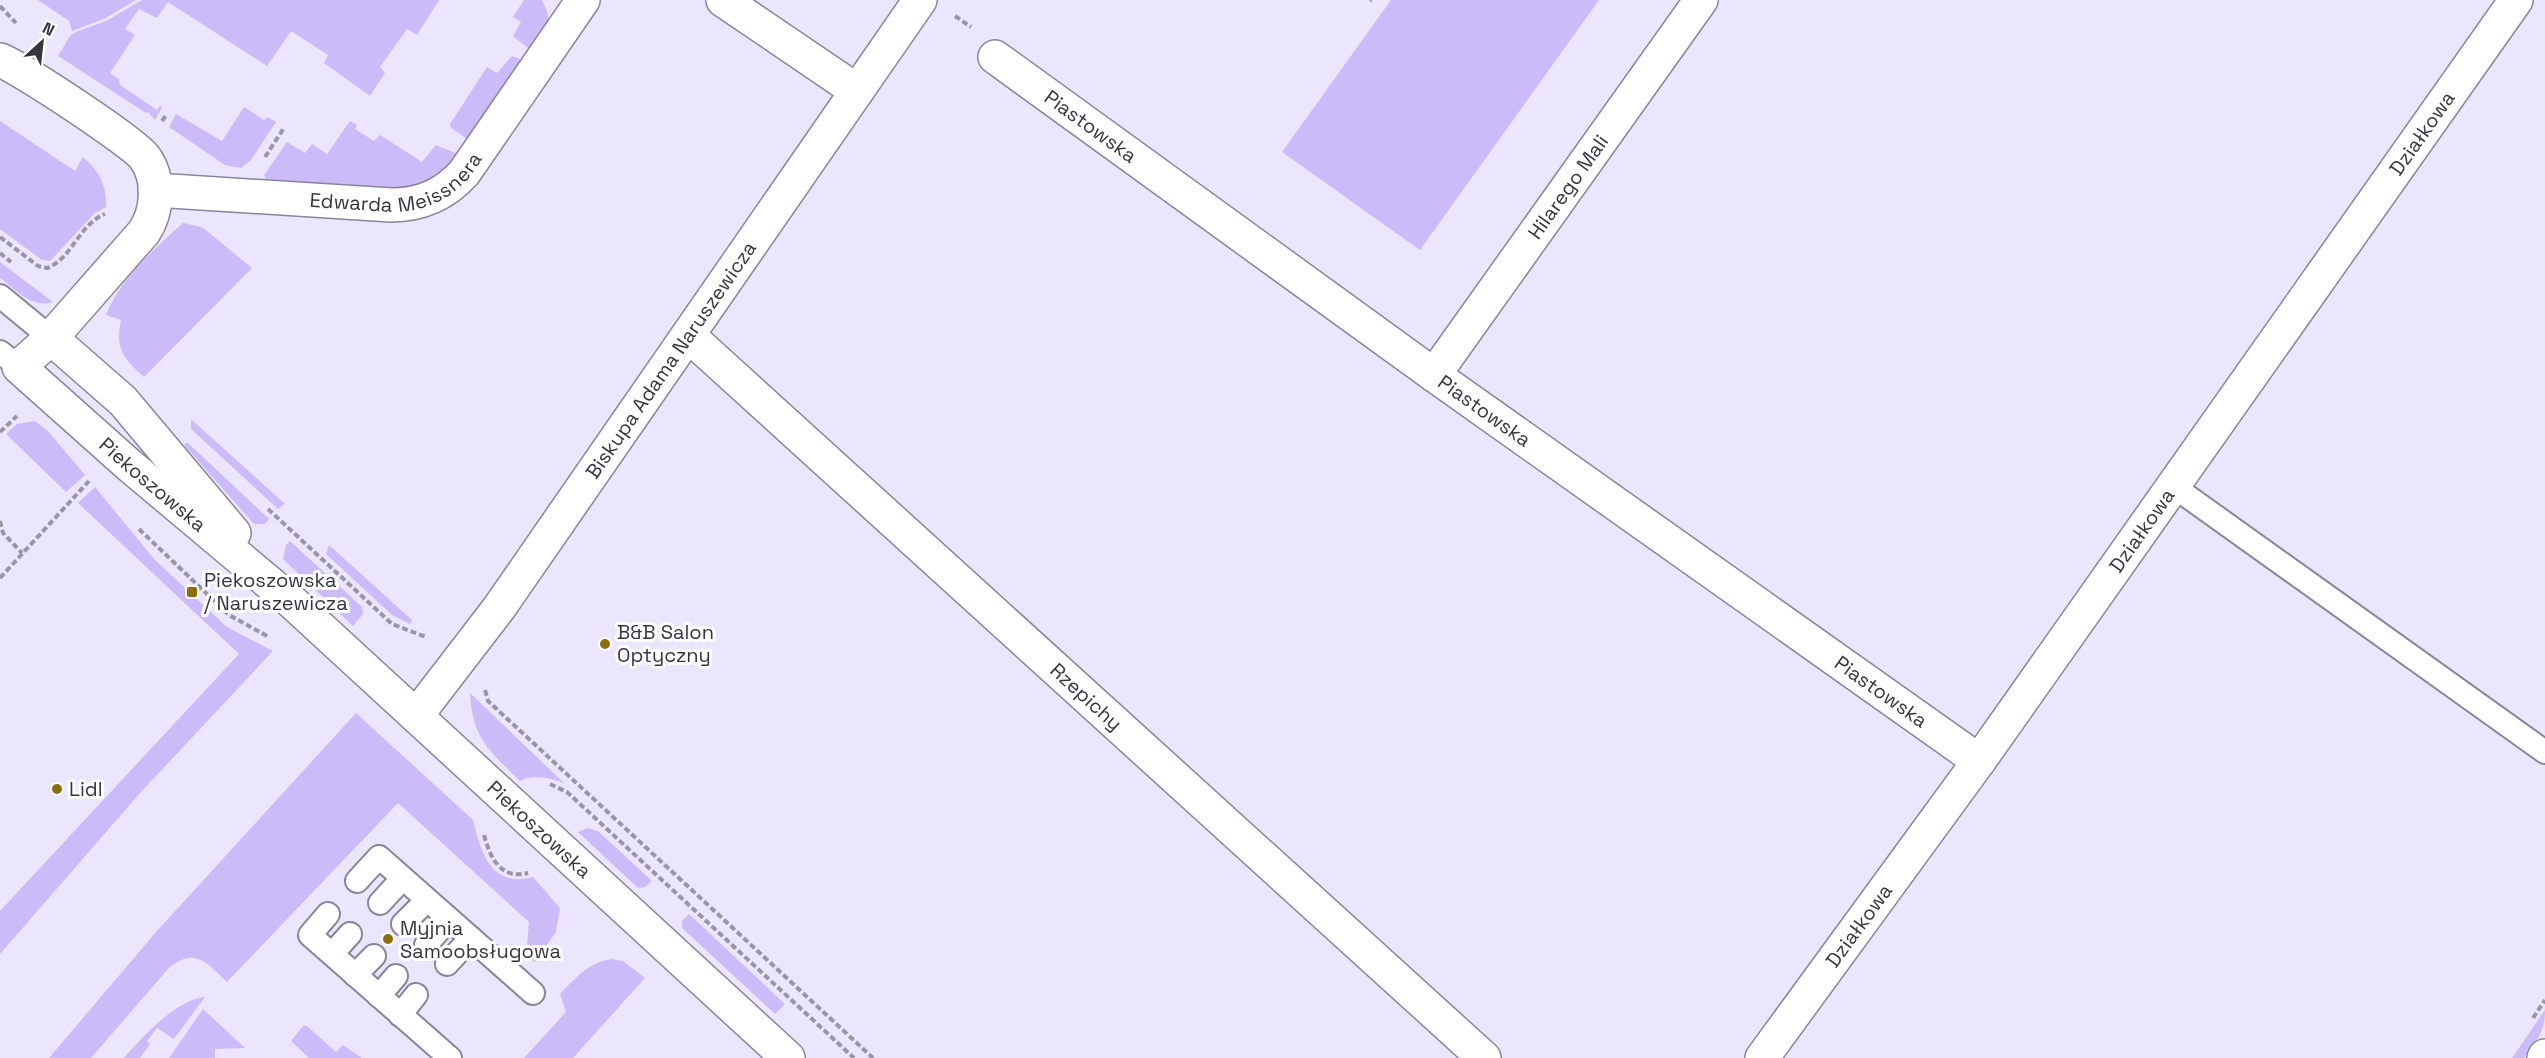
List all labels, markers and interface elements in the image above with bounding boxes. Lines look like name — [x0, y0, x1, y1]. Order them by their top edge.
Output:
north arrow — [12, 12, 72, 72]
text: N — [39, 17, 58, 41]
street label: Piastowska — [1039, 84, 1142, 168]
street label: Działkowa — [2383, 86, 2461, 181]
street label: Hilarego Mali — [1522, 129, 1614, 244]
street label: Edwarda Meissnera — [309, 147, 487, 218]
street label: Biskupa Adama Naruszewicza — [580, 236, 762, 484]
street label: Piastowska — [1433, 369, 1536, 453]
street label: Piekoszowska — [94, 432, 212, 537]
street label: Działkowa — [2103, 483, 2180, 578]
place label: Piekoszowska / Naruszewicza — [204, 567, 348, 616]
marker: Piekoszowska / Naruszewicza — [185, 585, 199, 599]
place label: B&B Salon Optyczny — [617, 619, 714, 668]
marker: B&B Salon Optyczny — [598, 637, 612, 651]
street label: Piastowska — [1829, 650, 1933, 734]
street label: Rzepichy — [1045, 657, 1128, 736]
street label: Piekoszowska — [482, 775, 597, 884]
place label: Lidl — [69, 776, 103, 802]
marker: Lidl — [50, 782, 64, 796]
street label: Działkowa — [1820, 879, 1898, 972]
place label: Myjnia Samoobsługowa — [400, 915, 561, 964]
marker: Myjnia Samoobsługowa — [381, 932, 395, 946]

